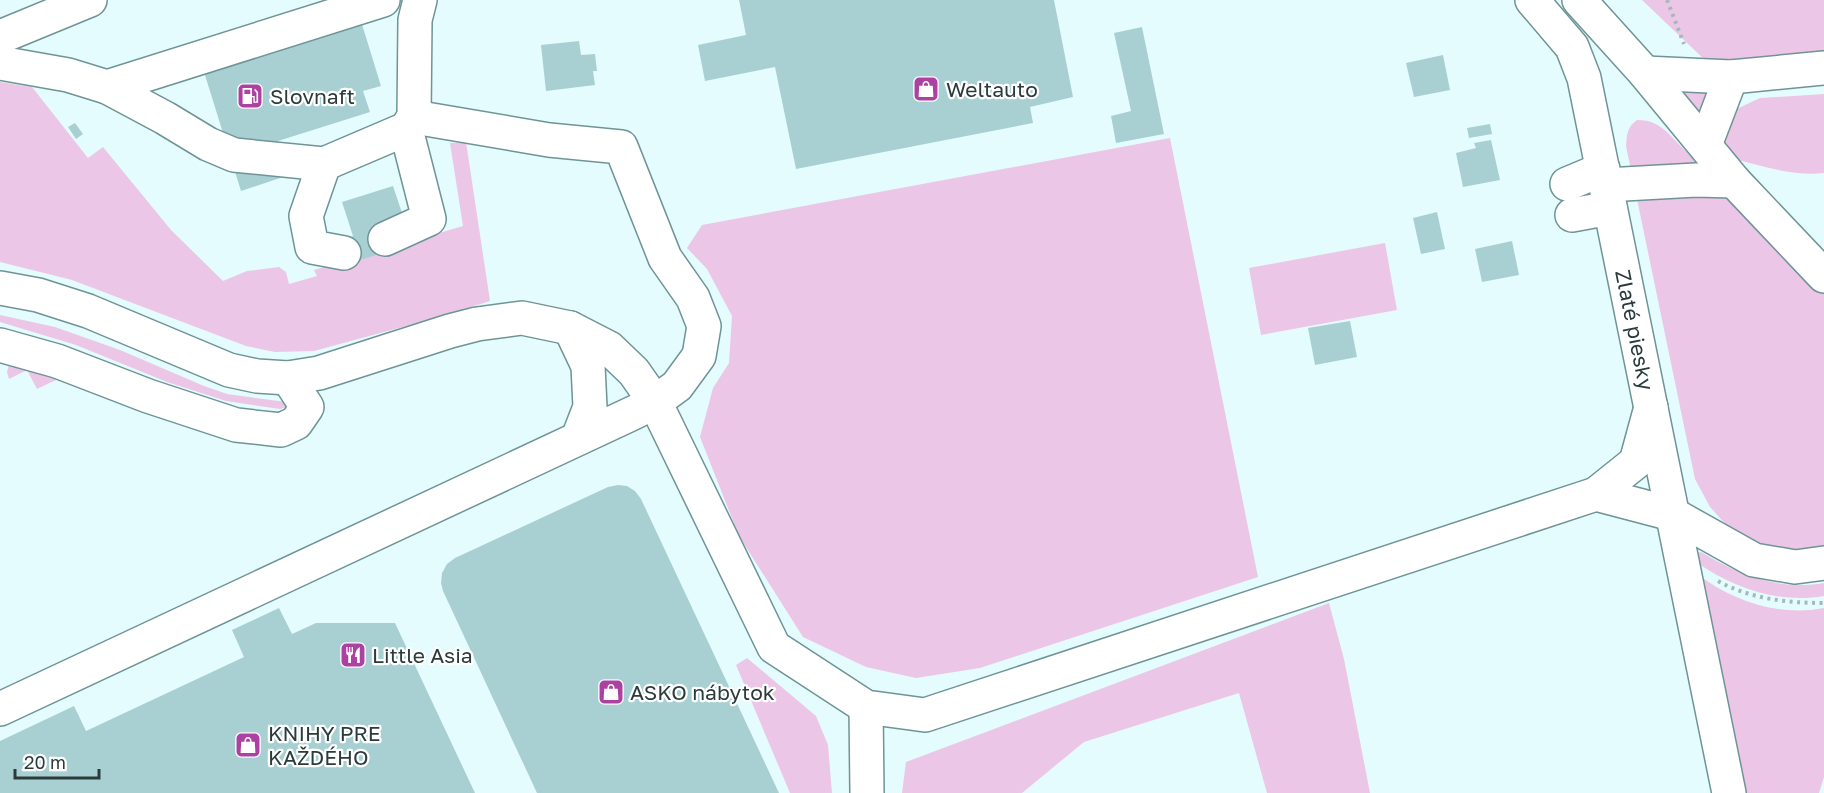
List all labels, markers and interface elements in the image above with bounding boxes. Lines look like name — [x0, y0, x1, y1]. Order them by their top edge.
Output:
shop icon: Weltauto — [911, 74, 941, 104]
place label: Weltauto — [946, 76, 1038, 102]
fuel station icon: Slovnaft — [235, 81, 265, 111]
place label: Slovnaft — [270, 83, 355, 109]
street label: Zlaté piesky — [1610, 267, 1660, 393]
restaurant icon: Little Asia — [338, 640, 368, 670]
place label: Little Asia — [372, 642, 473, 668]
shop icon: ASKO nábytok — [596, 677, 626, 707]
place label: ASKO nábytok — [630, 679, 775, 705]
place label: KNIHY PRE KAŽDÉHO — [268, 720, 381, 770]
shop icon: KNIHY PRE KAŽDÉHO — [233, 730, 263, 760]
scale bar — [15, 742, 99, 780]
text: 20 m — [24, 751, 66, 773]

